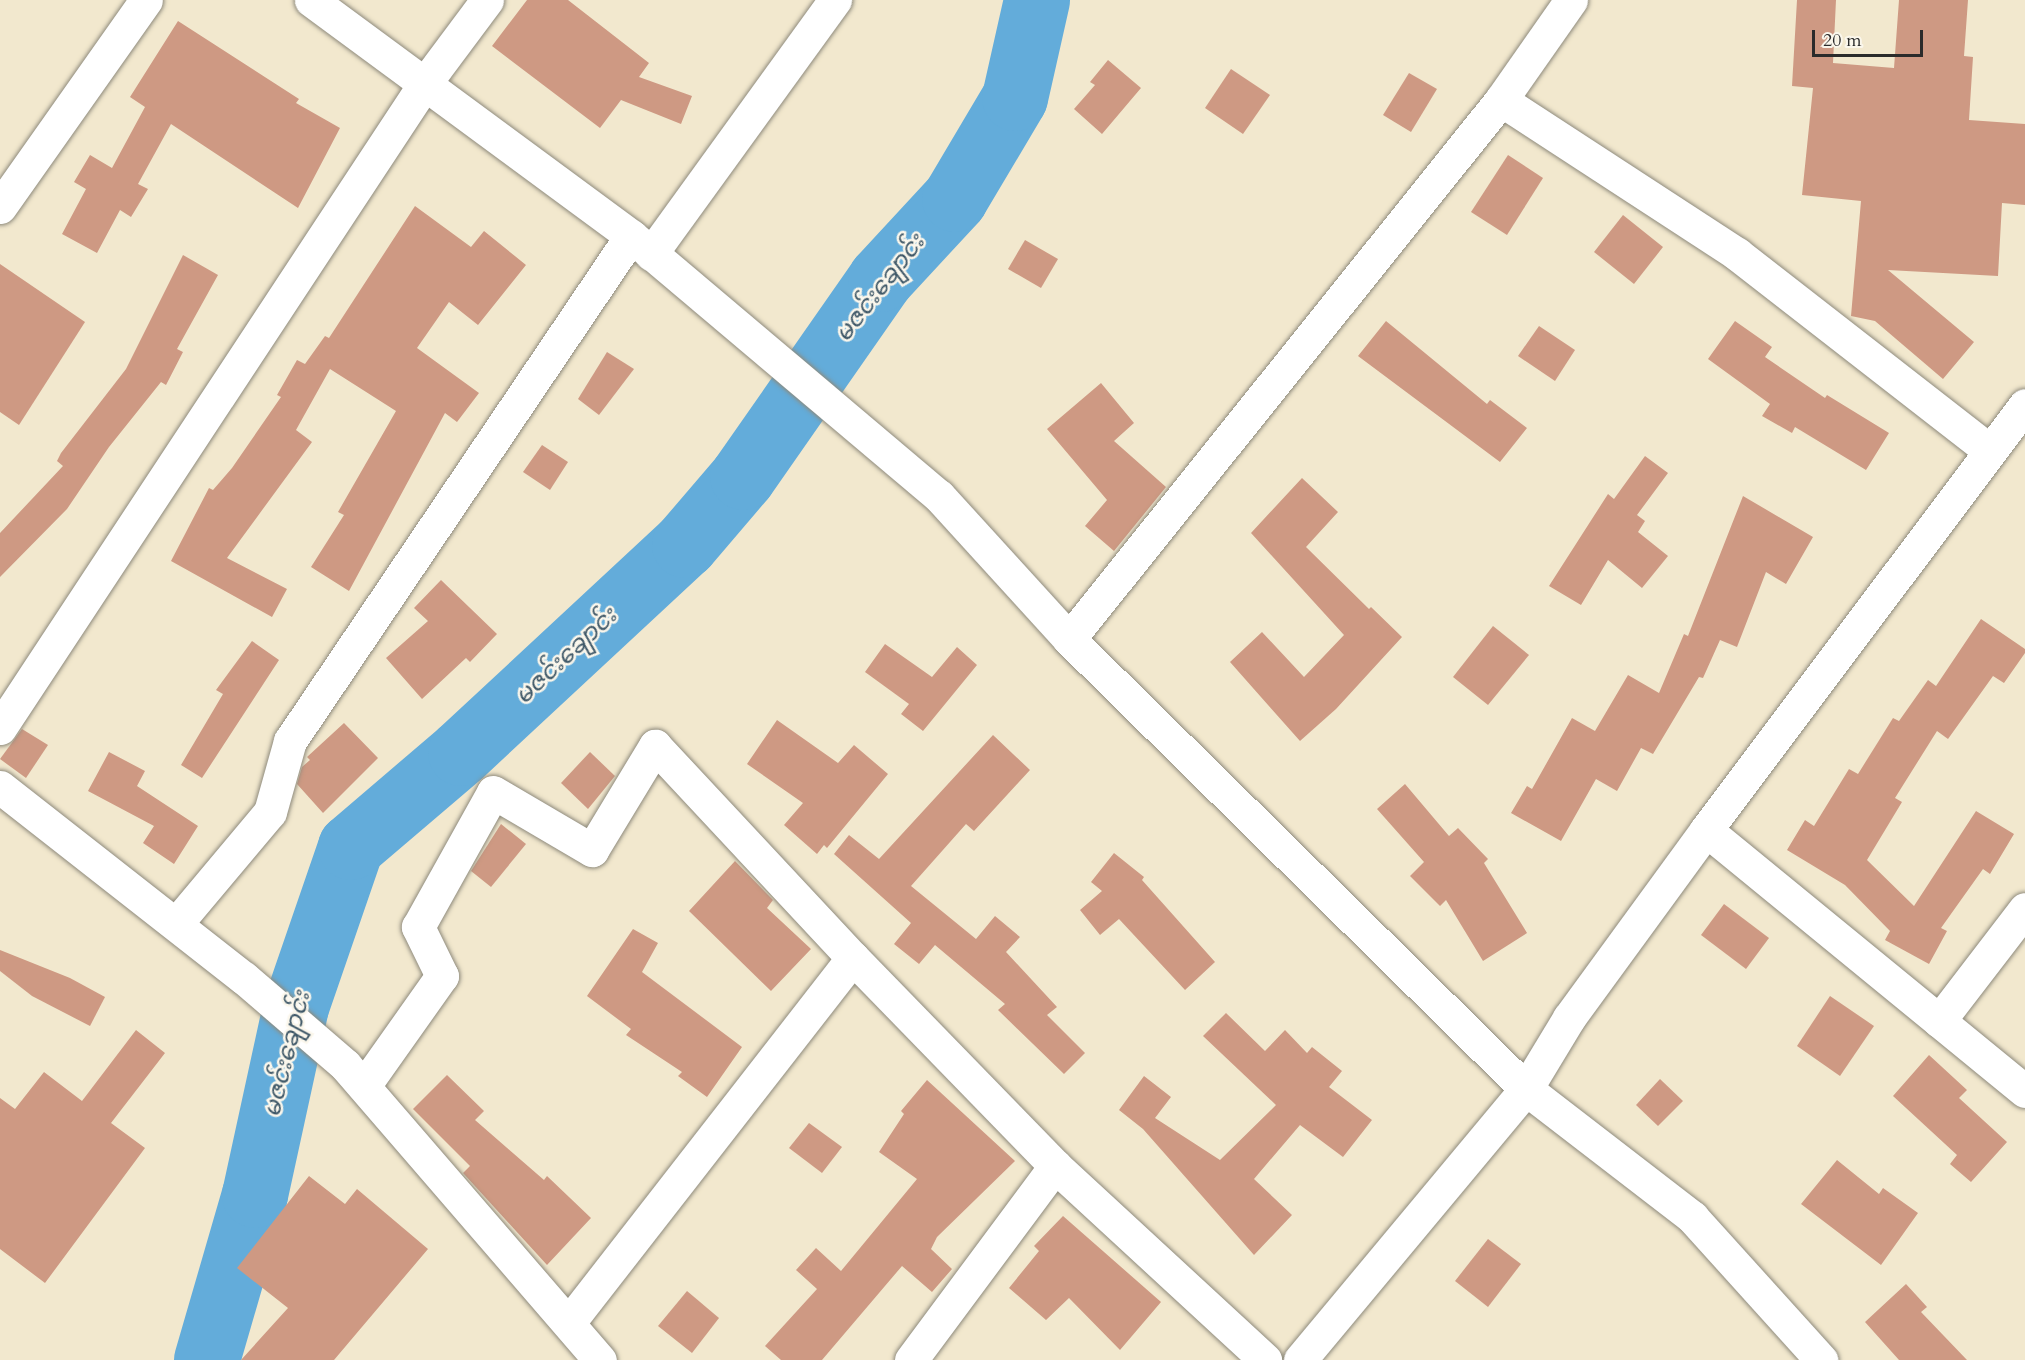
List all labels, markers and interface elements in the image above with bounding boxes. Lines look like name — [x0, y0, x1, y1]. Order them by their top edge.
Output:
scale bar — [1815, 18, 1926, 56]
text: 20 m — [1823, 28, 1862, 53]
water label: မဇင်းချောင်း — [829, 228, 931, 348]
water label: မဇင်းချောင်း — [509, 602, 623, 710]
water label: မဇင်းချောင်း — [257, 988, 317, 1120]

